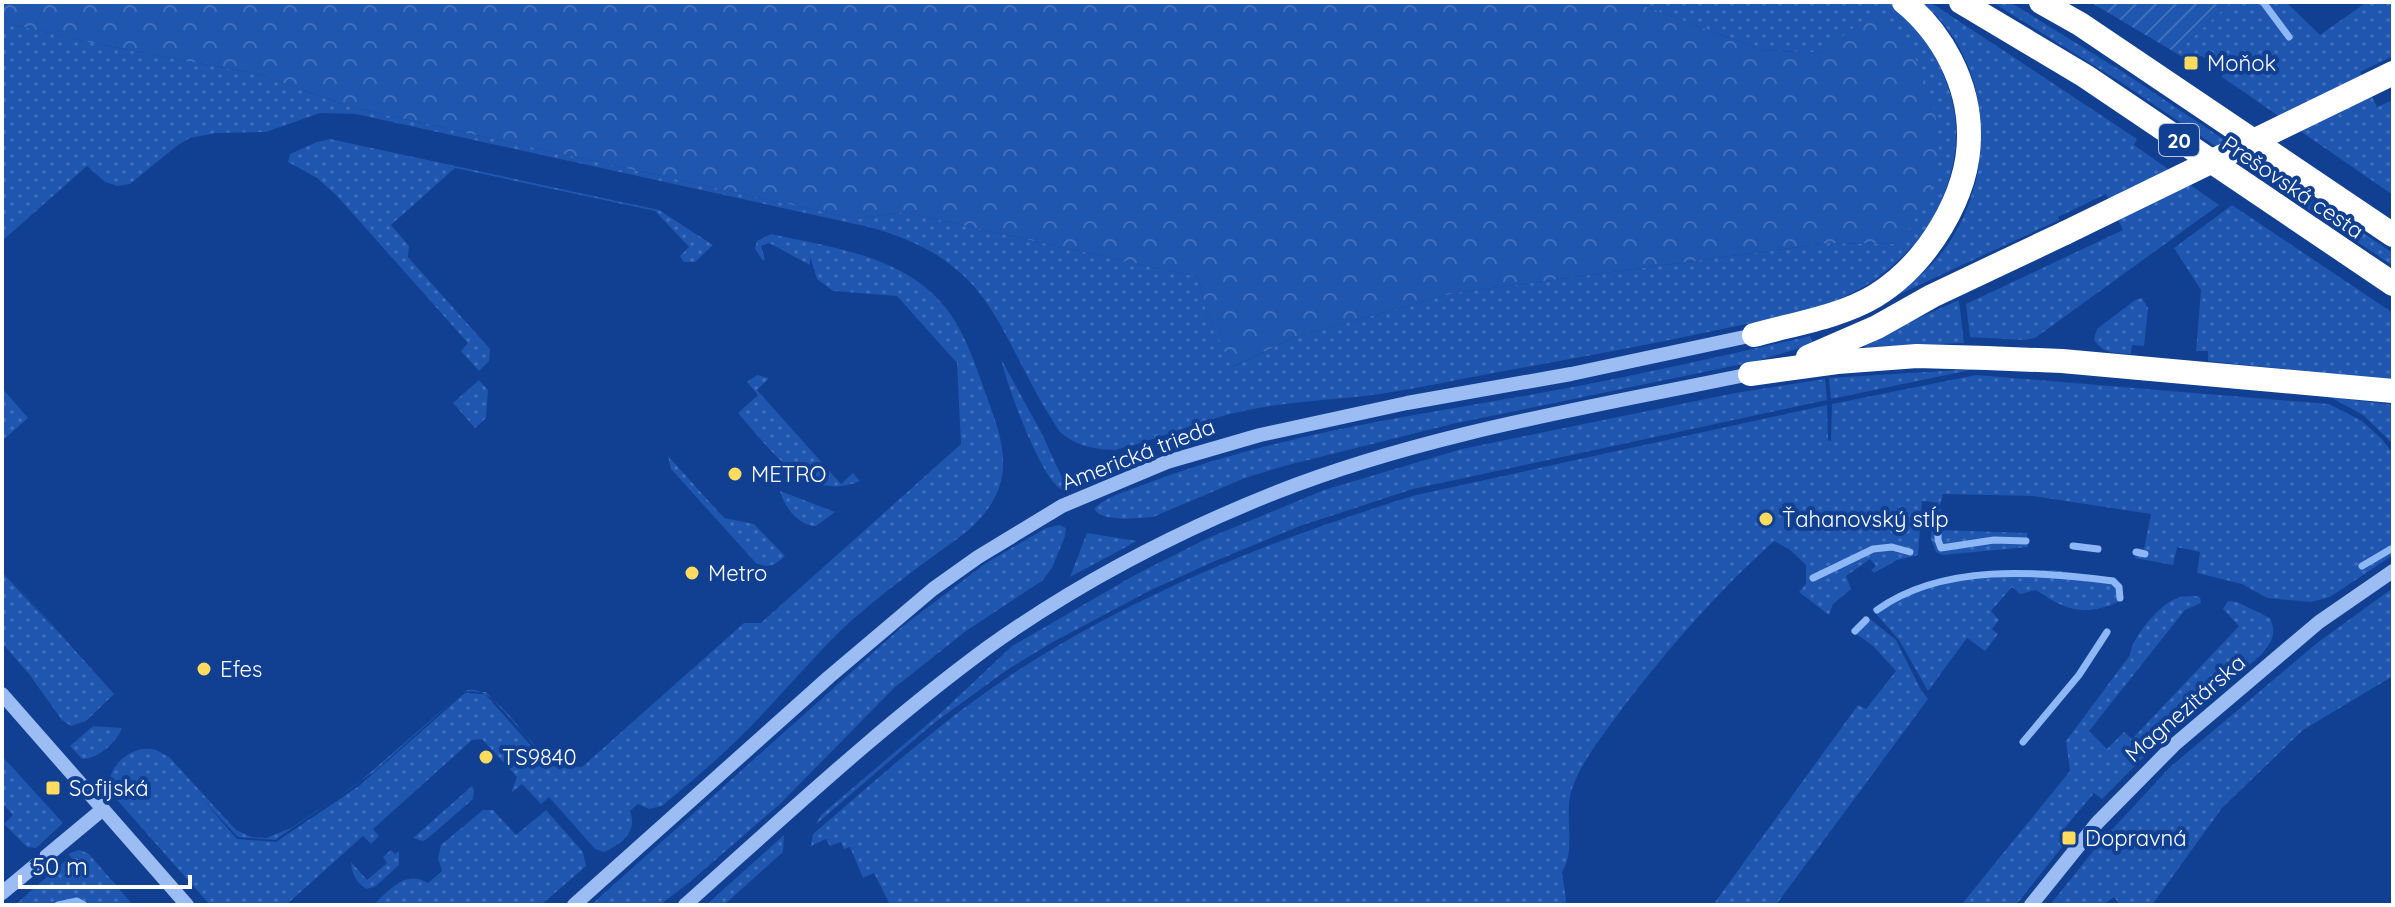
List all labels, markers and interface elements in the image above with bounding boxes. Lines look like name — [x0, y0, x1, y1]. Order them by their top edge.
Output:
place label: Moňok — [2207, 49, 2276, 77]
marker: Moňok — [2182, 54, 2200, 72]
road number: 20 — [2159, 124, 2199, 156]
street label: Prešovská cesta — [2217, 129, 2369, 245]
street label: Americká trieda — [1057, 412, 1219, 496]
place label: METRO — [751, 460, 826, 488]
marker: METRO — [726, 465, 744, 483]
place label: Ťahanovský stĺp — [1782, 505, 1949, 533]
marker: Ťahanovský stĺp — [1757, 510, 1775, 528]
place label: Metro — [708, 559, 767, 587]
marker: Metro — [683, 564, 701, 582]
street label: Magnezitárska — [2119, 648, 2251, 768]
place label: Efes — [220, 655, 262, 683]
marker: Efes — [195, 660, 213, 678]
place label: TS9840 — [502, 743, 577, 771]
marker: TS9840 — [477, 748, 495, 766]
place label: Sofijská — [69, 774, 149, 802]
marker: Sofijská — [44, 779, 62, 797]
place label: Dopravná — [2085, 824, 2187, 852]
marker: Dopravná — [2060, 829, 2078, 847]
scale bar — [20, 839, 190, 889]
text: 50 m — [32, 851, 88, 881]

